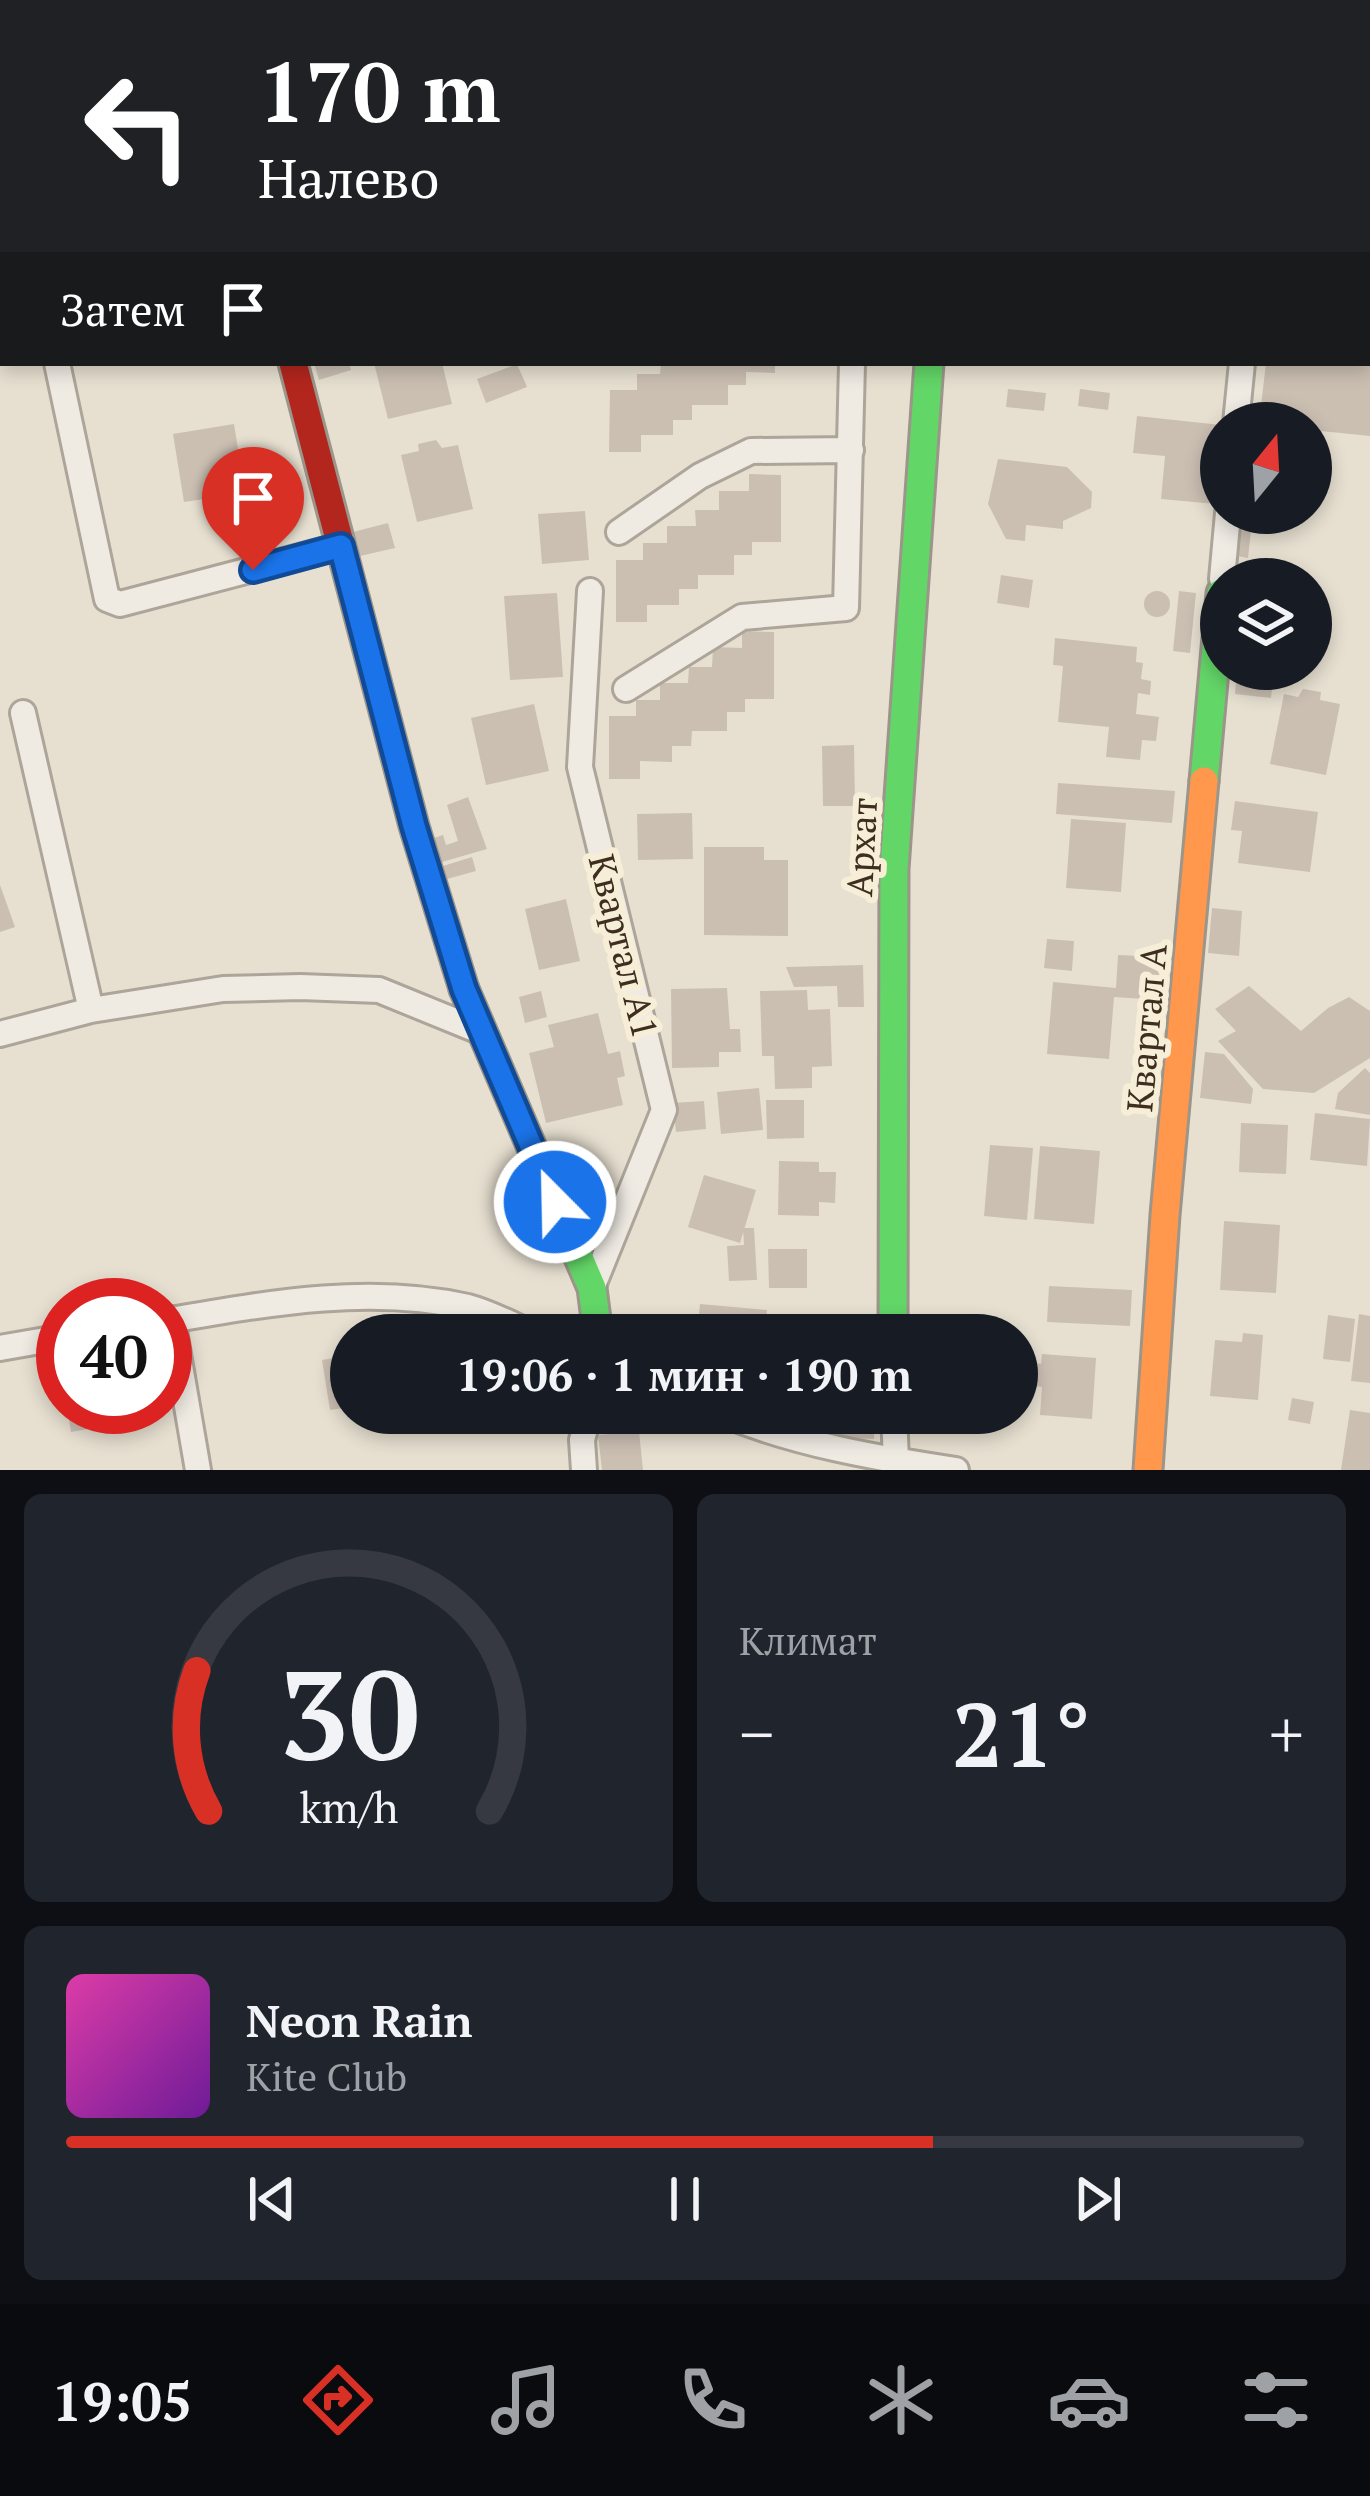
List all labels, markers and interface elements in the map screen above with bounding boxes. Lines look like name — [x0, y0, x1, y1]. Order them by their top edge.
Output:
text: 170 m — [258, 35, 501, 146]
icon: left — [60, 48, 216, 204]
text: Налево — [258, 142, 439, 213]
icon: arrive — [210, 276, 276, 342]
text: Затем — [60, 279, 186, 339]
north arrow — [1200, 402, 1332, 534]
map controls — [1200, 402, 1332, 690]
pin — [202, 447, 304, 570]
icon: arrive — [220, 465, 286, 531]
button: layers — [1200, 558, 1332, 690]
street label: Архат — [835, 796, 887, 898]
street label: Квартал А1 — [579, 849, 669, 1043]
street label: Квартал А — [1115, 942, 1177, 1114]
position arrow — [492, 1139, 618, 1265]
speed limit sign: 40 — [36, 1278, 192, 1434]
text: 19:06 · 1 мин · 190 m — [456, 1344, 912, 1404]
text: Климат — [739, 1614, 877, 1666]
text: 30 — [278, 1630, 419, 1796]
text: 21° — [952, 1673, 1091, 1793]
text: − — [739, 1689, 774, 1777]
text: + — [1269, 1689, 1304, 1777]
text: km/h — [299, 1778, 398, 1835]
text: Neon Rain — [246, 1990, 473, 2050]
text: Kite Club — [246, 2050, 407, 2102]
icon: previous — [239, 2166, 305, 2232]
icon: pause — [652, 2166, 718, 2232]
icon: next — [1065, 2166, 1131, 2232]
icon: directions — [296, 2358, 380, 2442]
icon: music — [484, 2358, 568, 2442]
icon: phone — [671, 2358, 755, 2442]
icon: climate — [859, 2358, 943, 2442]
icon: car — [1047, 2358, 1131, 2442]
icon: filters — [1234, 2358, 1318, 2442]
text: 19:05 — [52, 2365, 192, 2436]

